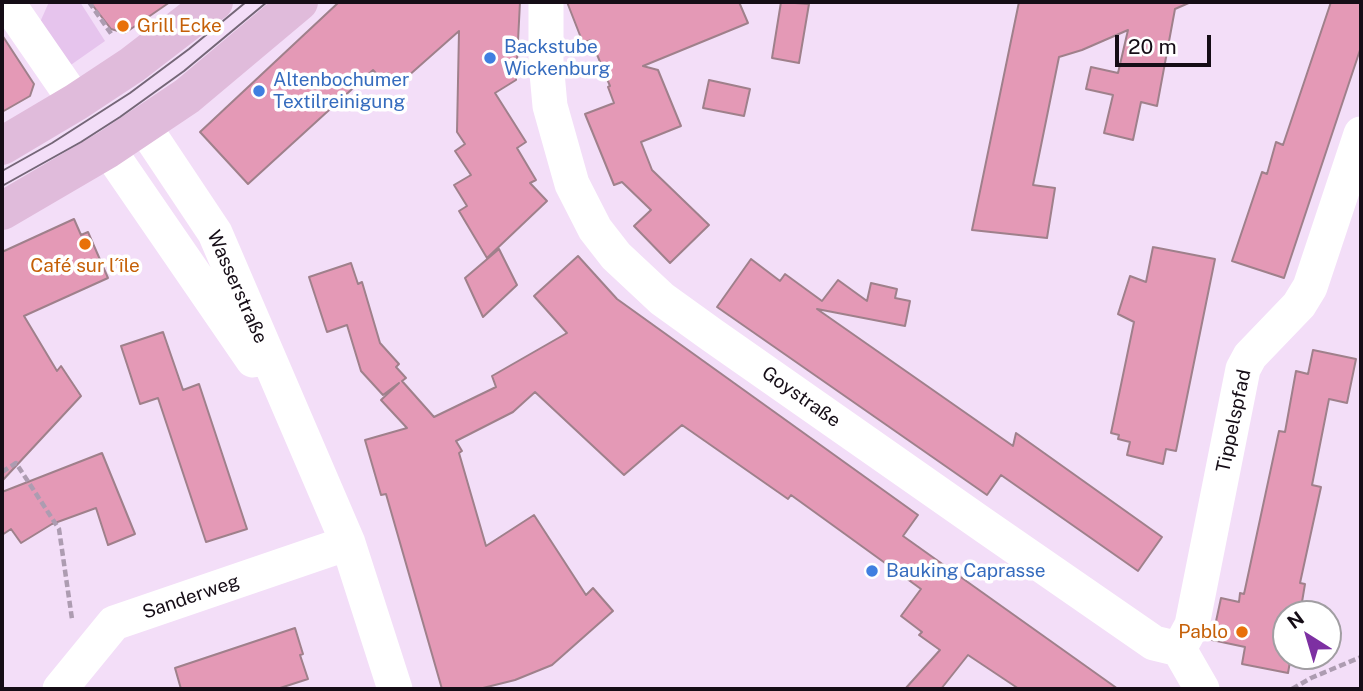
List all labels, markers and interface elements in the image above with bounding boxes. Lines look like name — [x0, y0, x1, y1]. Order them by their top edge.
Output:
place label: Grill Ecke — [137, 15, 222, 37]
marker: Grill Ecke — [115, 18, 131, 34]
scale bar — [1118, 21, 1214, 65]
text: 20 m — [1128, 34, 1177, 59]
place label: Backstube Wickenburg — [504, 36, 610, 80]
marker: Backstube Wickenburg — [482, 50, 498, 66]
place label: Altenbochumer Textilreinigung — [273, 69, 409, 113]
marker: Altenbochumer Textilreinigung — [251, 83, 267, 99]
street label: Wasserstraße — [202, 227, 272, 347]
marker: Café sur l´île — [77, 236, 93, 252]
place label: Café sur l´île — [30, 255, 140, 277]
street label: Goystraße — [757, 362, 845, 432]
street label: Tippelspfad — [1212, 367, 1256, 475]
place label: Bauking Caprasse — [886, 560, 1046, 582]
marker: Bauking Caprasse — [864, 563, 880, 579]
street label: Sanderweg — [140, 570, 242, 624]
north arrow — [1272, 600, 1342, 670]
text: N — [1283, 607, 1308, 633]
place label: Pablo — [1178, 621, 1228, 643]
marker: Pablo — [1234, 624, 1250, 640]

